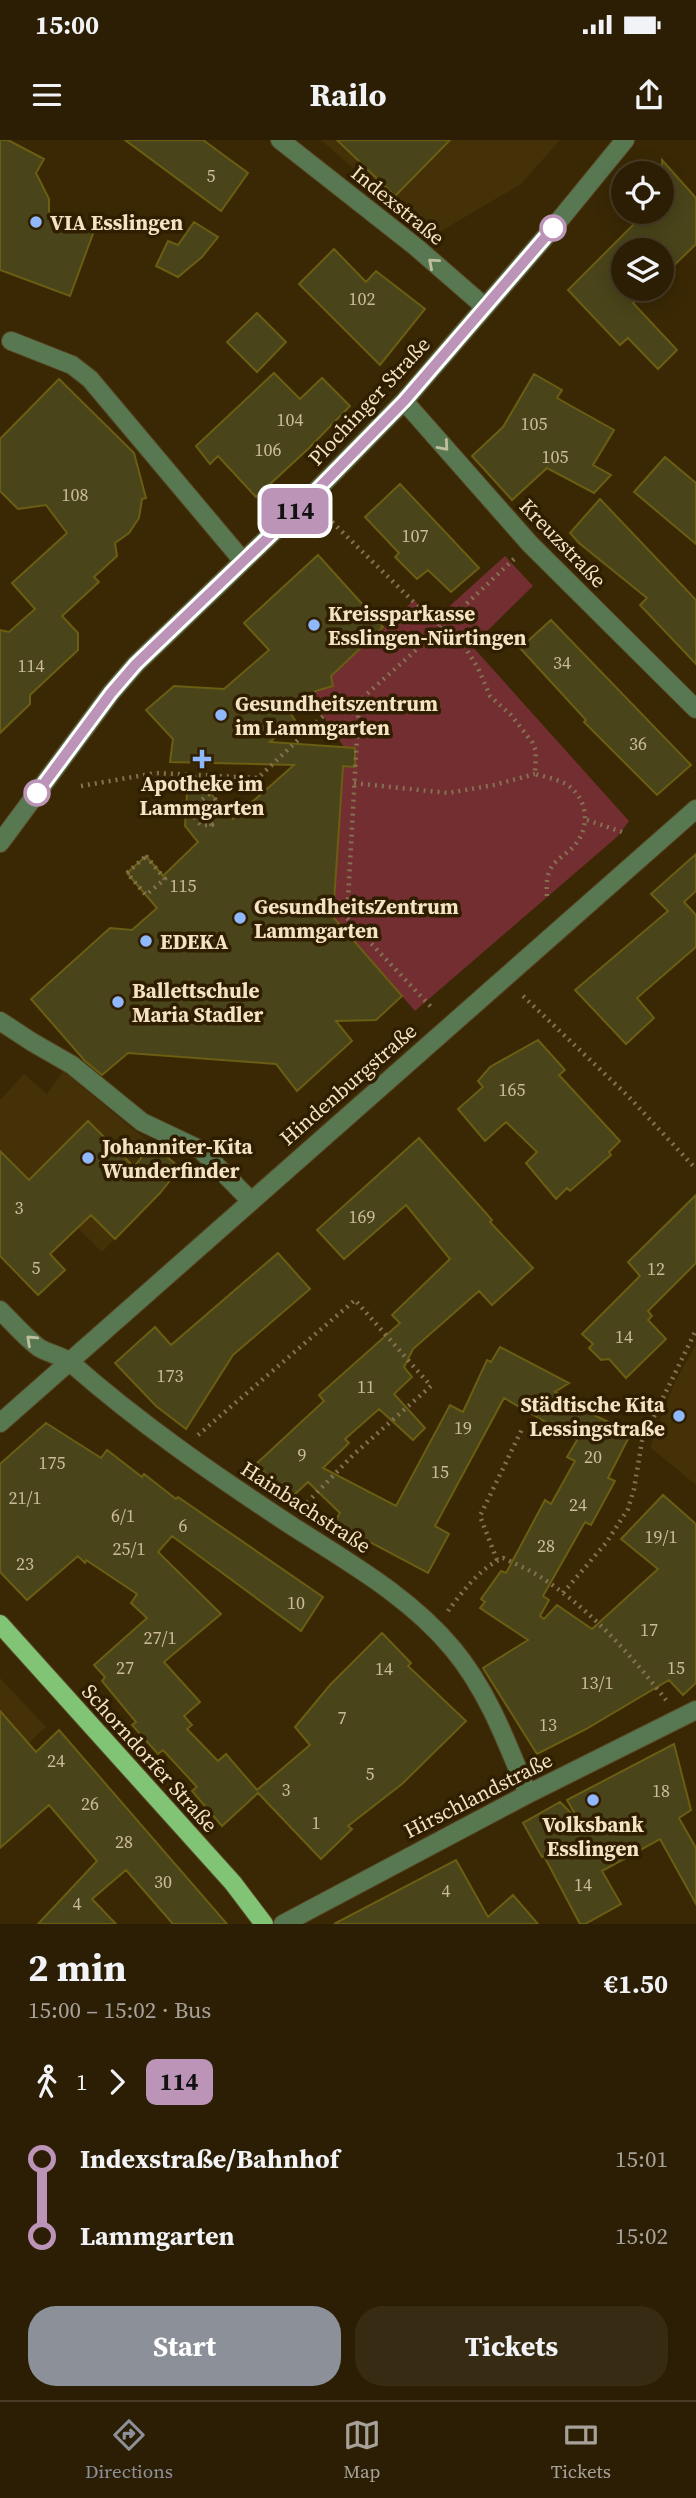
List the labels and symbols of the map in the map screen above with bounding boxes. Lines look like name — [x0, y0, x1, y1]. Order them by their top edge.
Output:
street label: Indexstraße — [345, 158, 451, 252]
house number: 5 — [207, 163, 216, 188]
place label: VIA Esslingen — [50, 208, 183, 237]
marker: VIA Esslingen — [28, 214, 44, 230]
unlabelled marker — [540, 215, 566, 241]
one-way arrow — [429, 259, 442, 271]
house number: 102 — [349, 286, 376, 311]
street label: Plochinger Straße — [302, 330, 436, 472]
house number: 104 — [277, 407, 304, 432]
house number: 105 — [521, 411, 548, 436]
house number: 106 — [255, 437, 282, 462]
one-way arrow — [436, 438, 448, 451]
house number: 105 — [542, 444, 569, 469]
house number: 108 — [62, 482, 89, 507]
line badge: 114 — [255, 488, 335, 534]
street label: Kreuzstraße — [513, 492, 613, 594]
house number: 107 — [402, 523, 429, 548]
place label: Kreissparkasse Esslingen-Nürtingen — [328, 599, 527, 652]
marker: Kreissparkasse Esslingen-Nürtingen — [306, 617, 322, 633]
house number: 34 — [553, 650, 571, 675]
house number: 114 — [18, 653, 45, 678]
place label: Gesundheitszentrum im Lammgarten — [235, 689, 438, 742]
marker: Gesundheitszentrum im Lammgarten — [213, 707, 229, 723]
house number: 36 — [629, 731, 647, 756]
marker: Apotheke im Lammgarten — [194, 751, 210, 767]
place label: Apotheke im Lammgarten — [140, 769, 264, 822]
unlabelled marker — [24, 780, 50, 806]
house number: 115 — [170, 873, 197, 898]
place label: GesundheitsZentrum Lammgarten — [254, 892, 459, 945]
marker: GesundheitsZentrum Lammgarten — [232, 910, 248, 926]
place label: EDEKA — [160, 927, 228, 956]
marker: EDEKA — [138, 933, 154, 949]
place label: Ballettschule Maria Stadler — [132, 976, 264, 1029]
marker: Ballettschule Maria Stadler — [110, 994, 126, 1010]
street label: Hindenburgstraße — [273, 1016, 423, 1152]
house number: 165 — [499, 1077, 526, 1102]
place label: Johanniter-Kita Wunderfinder — [100, 1132, 254, 1185]
marker: Johanniter-Kita Wunderfinder — [80, 1150, 96, 1166]
house number: 3 — [15, 1195, 24, 1220]
house number: 169 — [349, 1204, 376, 1229]
house number: 5 — [32, 1255, 41, 1280]
house number: 12 — [647, 1256, 665, 1281]
house number: 14 — [615, 1324, 633, 1349]
one-way arrow — [26, 1335, 39, 1348]
house number: 173 — [157, 1363, 184, 1388]
house number: 11 — [357, 1374, 375, 1399]
place label: Städtische Kita Lessingstraße — [520, 1390, 666, 1443]
marker: Städtische Kita Lessingstraße — [671, 1408, 687, 1424]
house number: 19 — [454, 1415, 472, 1440]
house number: 9 — [298, 1442, 307, 1467]
house number: 20 — [584, 1444, 602, 1469]
house number: 175 — [39, 1450, 66, 1475]
street label: Hainbachstraße — [235, 1454, 377, 1560]
house number: 15 — [431, 1459, 449, 1484]
house number: 21/1 — [9, 1485, 41, 1510]
house number: 24 — [569, 1492, 587, 1517]
house number: 6/1 — [111, 1503, 135, 1528]
house number: 6 — [179, 1513, 188, 1538]
house number: 19/1 — [645, 1524, 677, 1549]
house number: 28 — [537, 1533, 555, 1558]
house number: 25/1 — [113, 1536, 145, 1561]
house number: 23 — [16, 1551, 34, 1576]
house number: 10 — [287, 1590, 305, 1615]
house number: 17 — [640, 1617, 658, 1642]
house number: 27/1 — [144, 1625, 176, 1650]
house number: 27 — [116, 1655, 134, 1680]
house number: 15 — [667, 1655, 685, 1680]
house number: 14 — [375, 1656, 393, 1681]
house number: 13/1 — [581, 1670, 613, 1695]
street label: Schorndorfer Straße — [76, 1678, 224, 1838]
house number: 7 — [338, 1705, 347, 1730]
house number: 13 — [539, 1712, 557, 1737]
street label: Hirschlandstraße — [399, 1745, 557, 1845]
house number: 24 — [47, 1748, 65, 1773]
house number: 5 — [366, 1761, 375, 1786]
house number: 3 — [282, 1777, 291, 1802]
house number: 18 — [652, 1778, 670, 1803]
house number: 26 — [81, 1791, 99, 1816]
marker: Volksbank Esslingen — [585, 1792, 601, 1808]
house number: 1 — [312, 1810, 321, 1835]
place label: Volksbank Esslingen — [542, 1810, 644, 1863]
house number: 28 — [115, 1829, 133, 1854]
house number: 30 — [154, 1869, 172, 1894]
house number: 14 — [574, 1872, 592, 1897]
house number: 4 — [442, 1878, 451, 1903]
house number: 4 — [73, 1891, 82, 1916]

